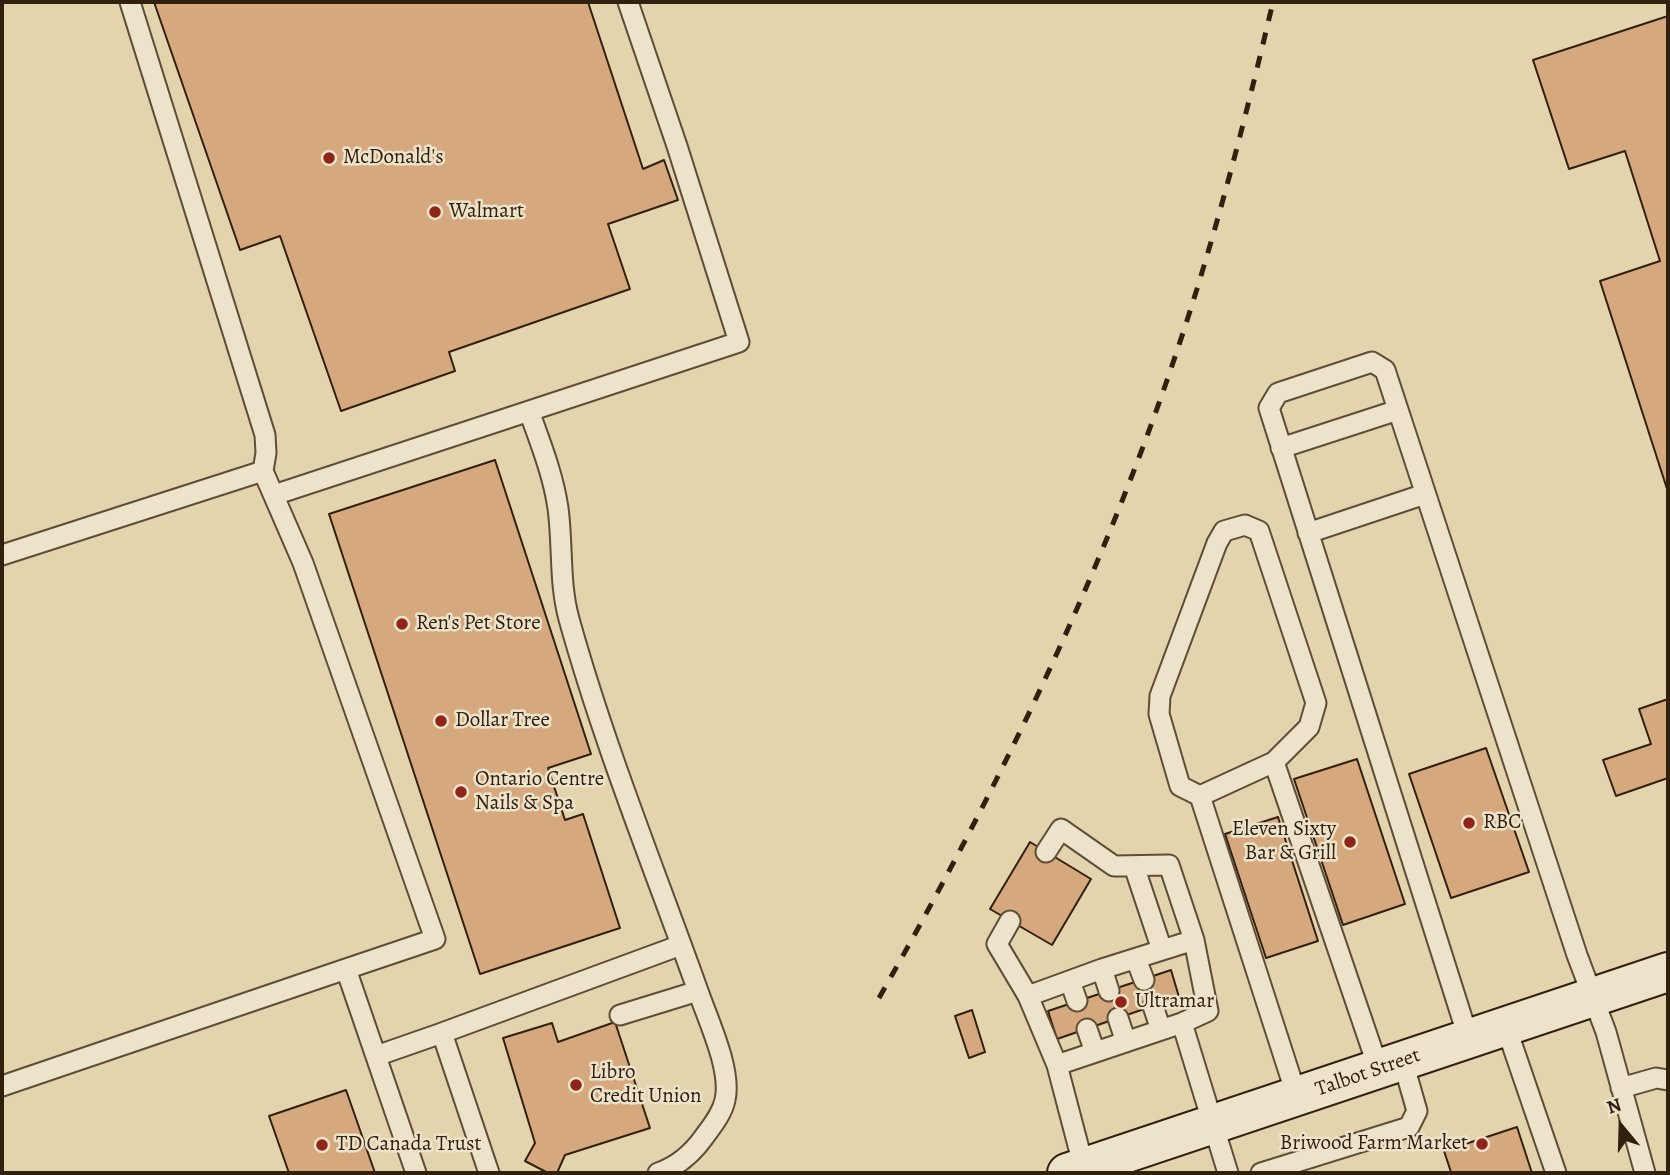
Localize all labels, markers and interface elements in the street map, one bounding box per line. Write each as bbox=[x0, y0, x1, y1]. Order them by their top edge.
place label: McDonald's bbox=[343, 145, 444, 171]
marker: McDonald's bbox=[321, 150, 337, 166]
place label: Walmart bbox=[449, 199, 524, 225]
marker: Walmart bbox=[427, 204, 443, 220]
place label: Ren's Pet Store bbox=[416, 611, 541, 637]
marker: Ren's Pet Store bbox=[394, 616, 410, 632]
place label: Dollar Tree bbox=[455, 708, 550, 734]
marker: Dollar Tree bbox=[433, 713, 449, 729]
place label: Ontario Centre Nails & Spa bbox=[475, 767, 604, 817]
marker: Ontario Centre Nails & Spa bbox=[453, 784, 469, 800]
place label: RBC bbox=[1483, 810, 1522, 836]
marker: RBC bbox=[1461, 815, 1477, 831]
place label: Eleven Sixty Bar & Grill bbox=[1232, 817, 1336, 867]
marker: Eleven Sixty Bar & Grill bbox=[1342, 834, 1358, 850]
place label: Ultramar bbox=[1135, 989, 1214, 1015]
marker: Ultramar bbox=[1113, 994, 1129, 1010]
street label: Talbot Street bbox=[1312, 1043, 1424, 1103]
place label: Libro Credit Union bbox=[590, 1060, 702, 1110]
marker: Libro Credit Union bbox=[568, 1077, 584, 1093]
north arrow bbox=[1586, 1091, 1656, 1161]
text: N bbox=[1603, 1092, 1625, 1121]
place label: Briwood Farm Market bbox=[1280, 1131, 1468, 1157]
place label: TD Canada Trust bbox=[336, 1132, 481, 1158]
marker: Briwood Farm Market bbox=[1474, 1136, 1490, 1152]
marker: TD Canada Trust bbox=[314, 1137, 330, 1153]

